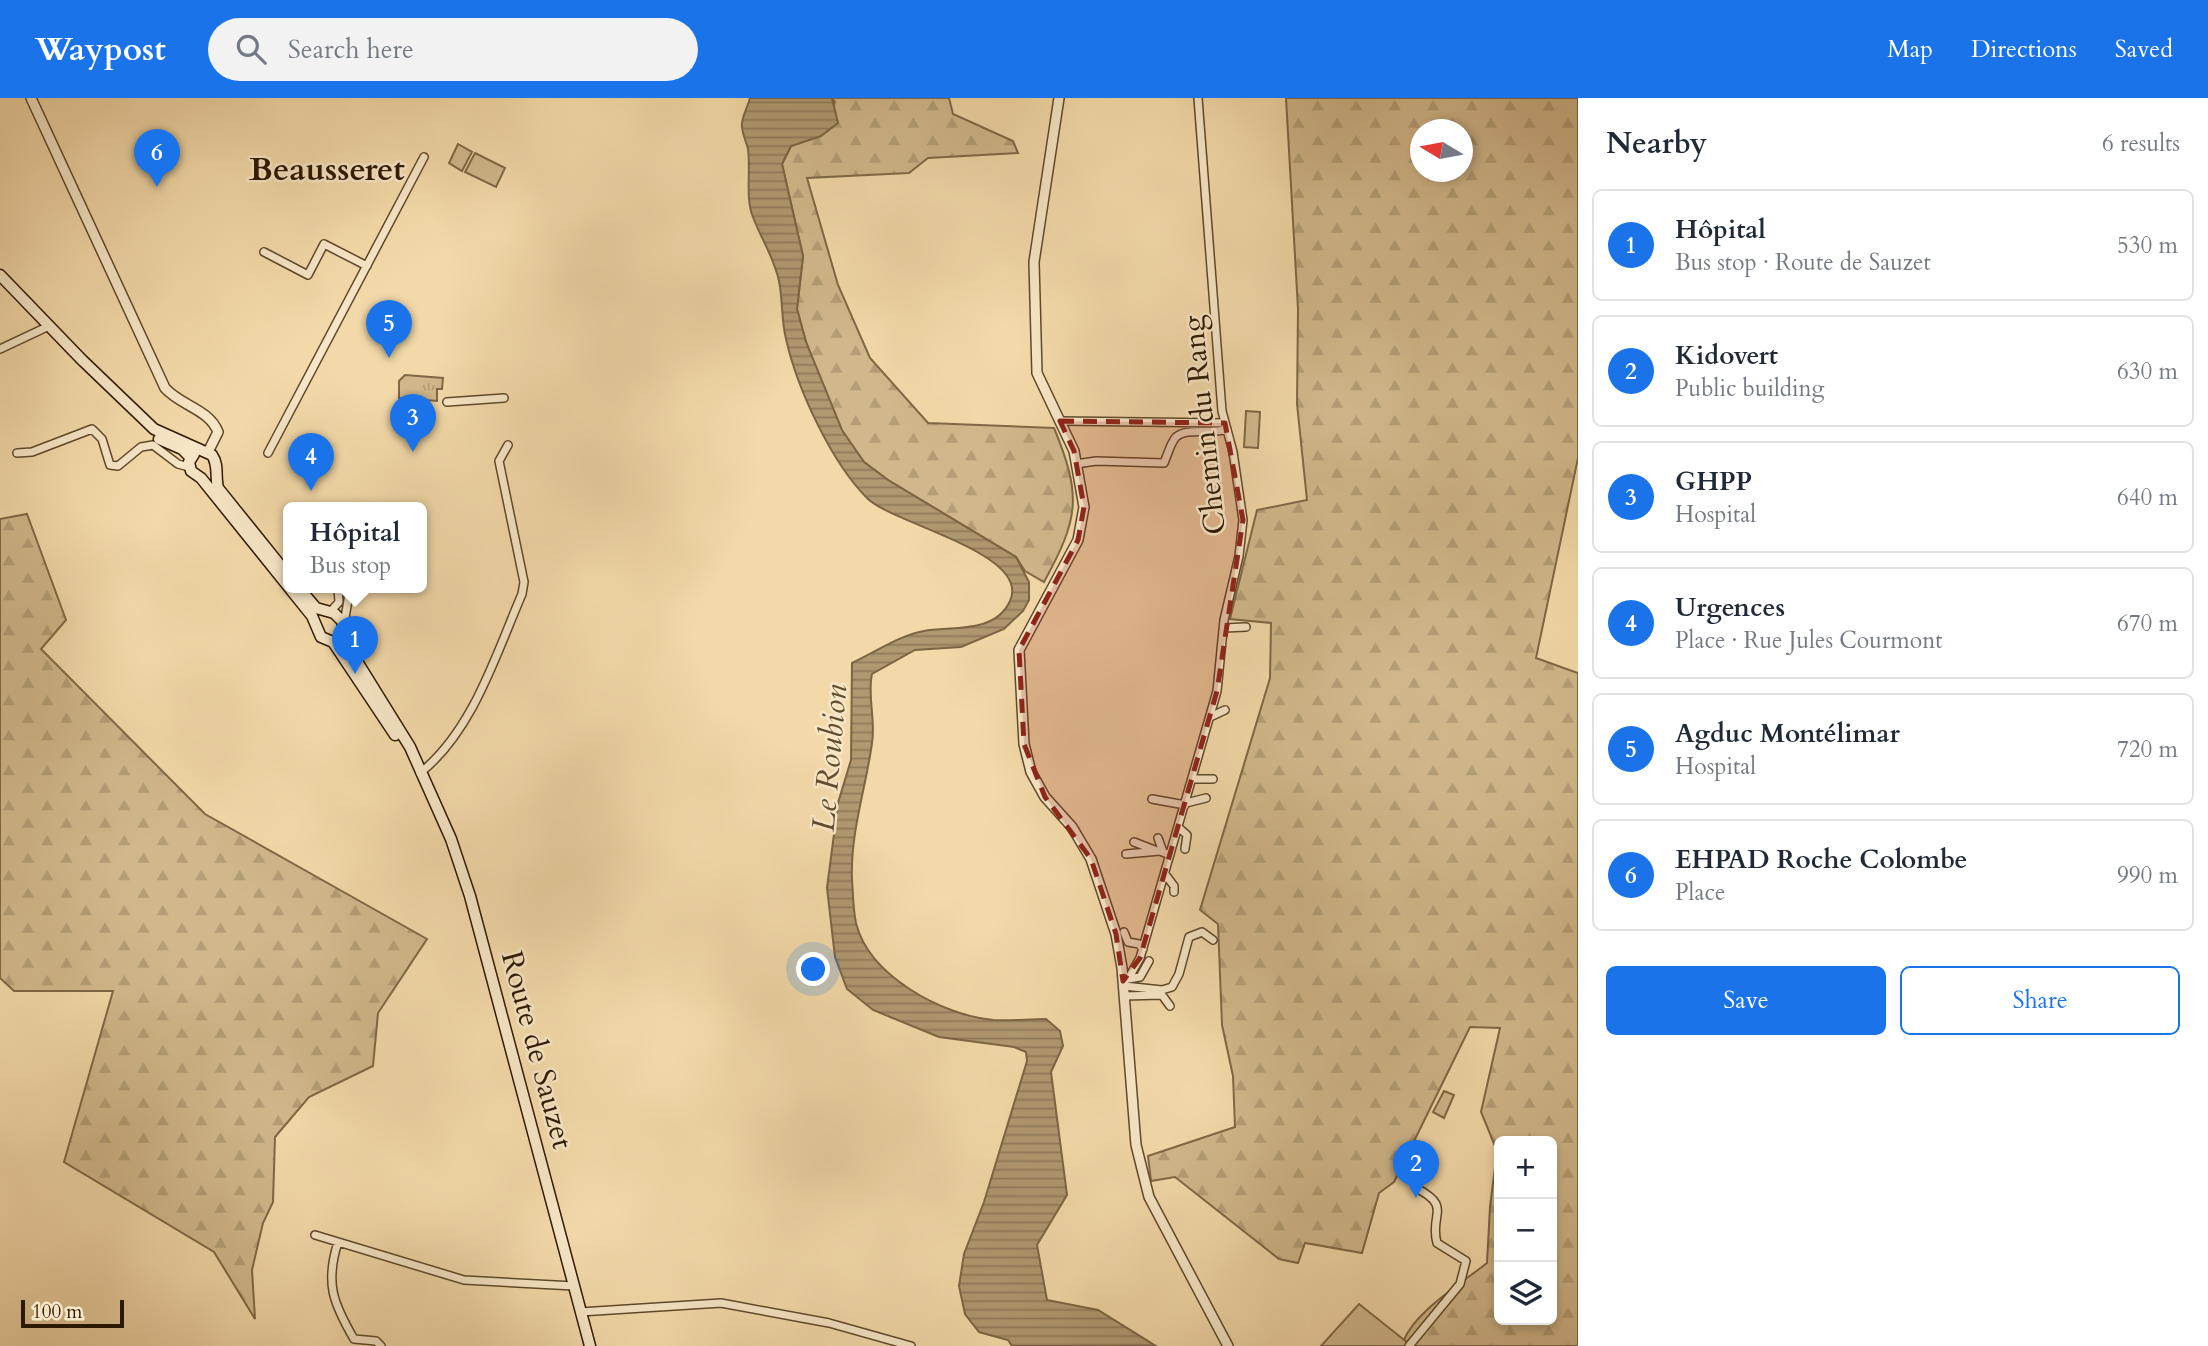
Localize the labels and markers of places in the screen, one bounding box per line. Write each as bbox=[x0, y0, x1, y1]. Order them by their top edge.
pin: 6 bbox=[134, 129, 180, 187]
pin: 5 bbox=[366, 300, 412, 358]
pin: 3 bbox=[390, 394, 436, 452]
pin: 4 bbox=[288, 433, 334, 491]
pin: 1 bbox=[332, 616, 378, 674]
pin: 2 bbox=[1393, 1140, 1439, 1198]

